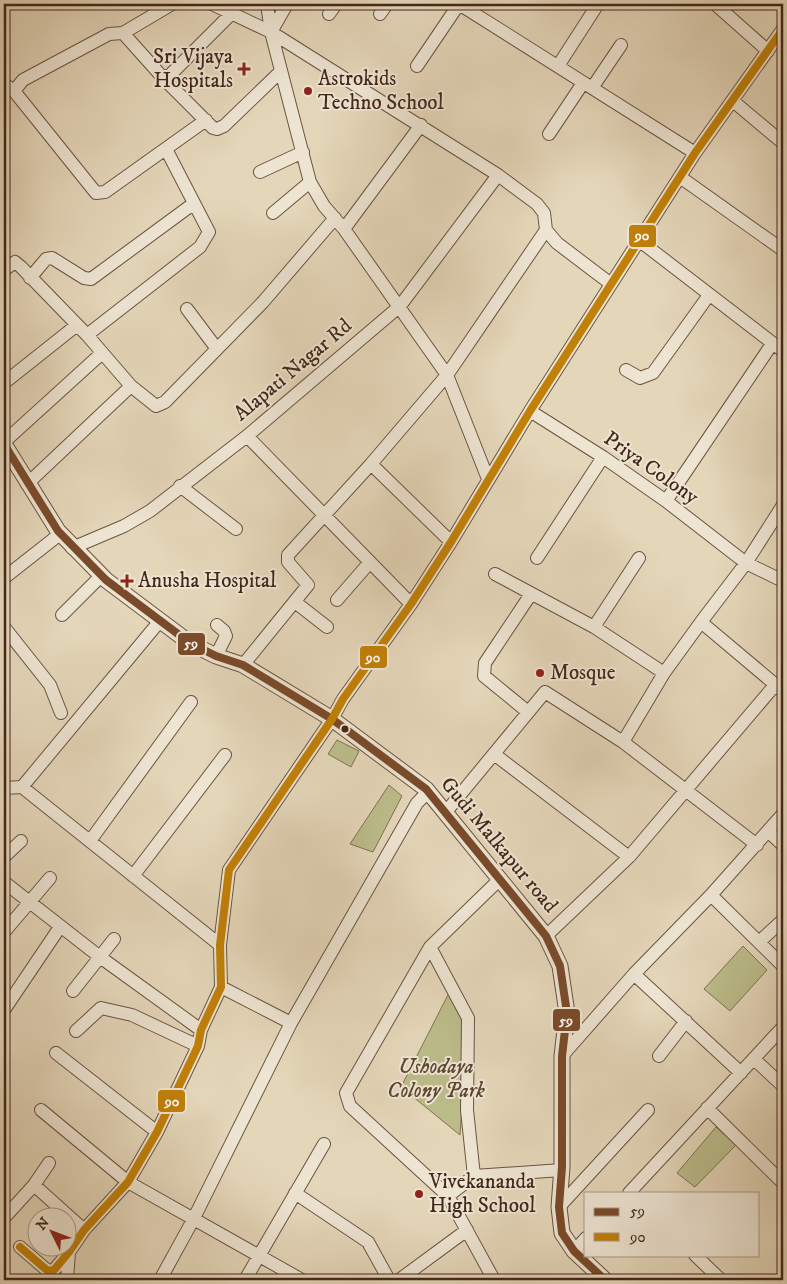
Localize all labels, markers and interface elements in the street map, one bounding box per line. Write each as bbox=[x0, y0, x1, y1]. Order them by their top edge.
place label: Sri Vijaya Hospitals bbox=[153, 44, 233, 94]
marker: Sri Vijaya Hospitals bbox=[237, 62, 251, 76]
place label: Astrokids Techno School bbox=[318, 66, 444, 116]
marker: Astrokids Techno School bbox=[302, 85, 314, 97]
line badge: 90 bbox=[628, 224, 657, 248]
text: 90 bbox=[634, 227, 650, 245]
street label: Alapati Nagar Rd bbox=[229, 313, 358, 427]
street label: Priya Colony bbox=[598, 426, 704, 511]
place label: Anusha Hospital bbox=[138, 568, 277, 594]
marker: Anusha Hospital bbox=[120, 574, 134, 588]
line badge: 59 bbox=[177, 632, 206, 656]
text: 59 bbox=[183, 635, 198, 653]
line badge: 90 bbox=[359, 645, 388, 669]
text: 90 bbox=[365, 649, 381, 667]
place label: Mosque bbox=[550, 660, 616, 686]
marker: Mosque bbox=[534, 667, 546, 679]
unlabelled marker bbox=[340, 724, 350, 734]
street label: Gudi Malkapur road bbox=[435, 772, 564, 919]
line badge: 59 bbox=[552, 1008, 581, 1032]
text: 59 bbox=[558, 1012, 573, 1030]
park label: Ushodaya Colony Park bbox=[387, 1054, 485, 1104]
line badge: 90 bbox=[157, 1089, 186, 1113]
text: 90 bbox=[164, 1093, 180, 1111]
place label: Vivekananda High School bbox=[428, 1169, 536, 1219]
marker: Vivekananda High School bbox=[413, 1188, 425, 1200]
legend bbox=[584, 1192, 760, 1256]
text: 59 bbox=[630, 1202, 645, 1221]
north arrow bbox=[28, 1206, 78, 1256]
text: N bbox=[33, 1213, 54, 1234]
text: 90 bbox=[629, 1228, 646, 1247]

